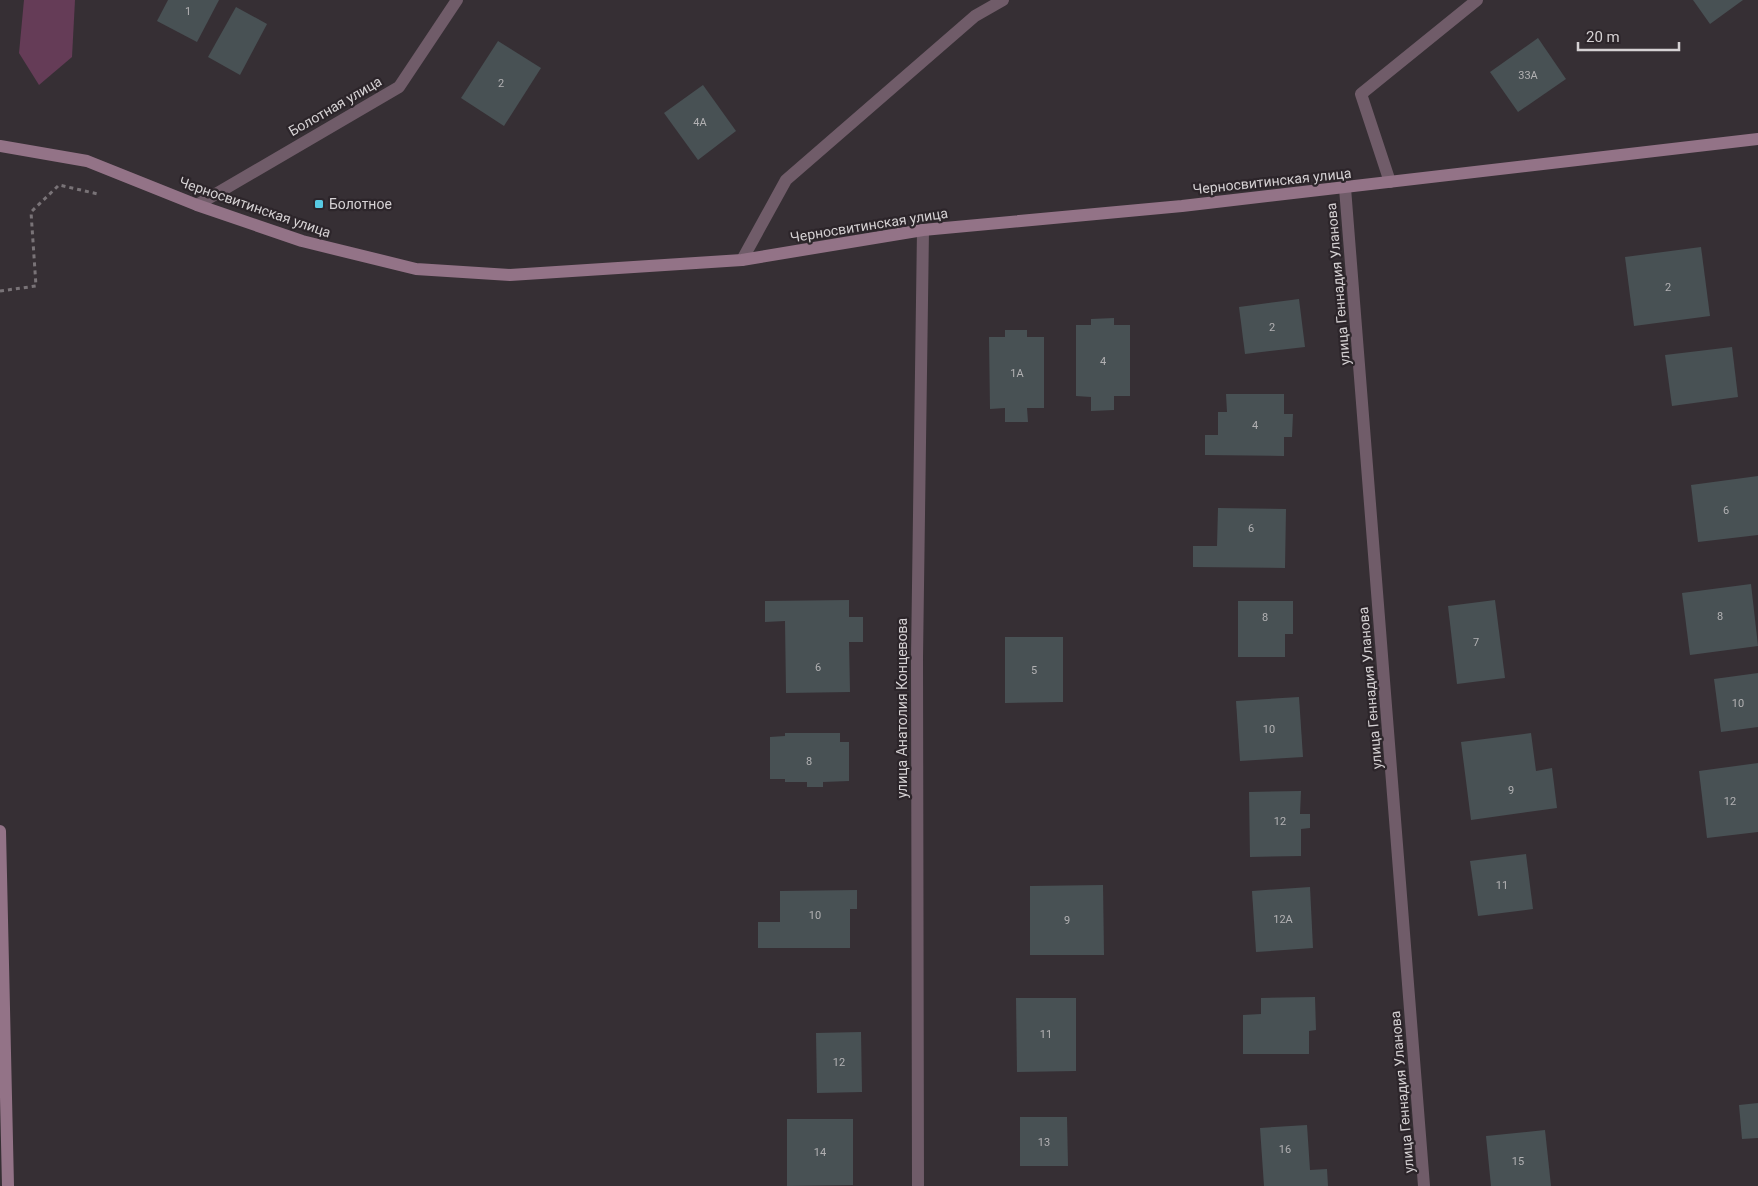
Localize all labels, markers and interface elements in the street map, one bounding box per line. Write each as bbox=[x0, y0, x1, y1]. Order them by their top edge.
house number: 1 bbox=[185, 5, 191, 18]
scale bar bbox=[1578, 20, 1679, 52]
text: 20 m bbox=[1586, 28, 1620, 46]
house number: 33А bbox=[1518, 69, 1539, 82]
street label: Болотная улица bbox=[286, 73, 384, 139]
house number: 2 bbox=[498, 77, 504, 90]
house number: 4А bbox=[693, 116, 708, 129]
street label: Черносвитинская улица bbox=[1192, 165, 1352, 197]
street label: Черносвитинская улица bbox=[177, 173, 333, 241]
place label: Болотное bbox=[329, 196, 392, 212]
marker: Болотное bbox=[313, 198, 325, 210]
street label: улица Геннадия Уланова bbox=[1323, 202, 1353, 366]
street label: Черносвитинская улица bbox=[789, 205, 949, 245]
house number: 2 bbox=[1665, 281, 1671, 294]
house number: 2 bbox=[1269, 321, 1275, 334]
house number: 4 bbox=[1100, 355, 1106, 368]
house number: 1А bbox=[1010, 367, 1025, 380]
house number: 4 bbox=[1252, 419, 1258, 432]
house number: 6 bbox=[1723, 504, 1729, 517]
house number: 6 bbox=[1248, 522, 1254, 535]
street label: улица Геннадия Уланова bbox=[1355, 606, 1385, 770]
house number: 8 bbox=[1717, 610, 1723, 623]
house number: 8 bbox=[1262, 611, 1268, 624]
street label: улица Анатолия Концевова bbox=[894, 618, 910, 798]
house number: 7 bbox=[1473, 636, 1479, 649]
house number: 6 bbox=[815, 661, 821, 674]
house number: 5 bbox=[1031, 664, 1037, 677]
house number: 10 bbox=[1732, 697, 1744, 710]
house number: 10 bbox=[1263, 723, 1275, 736]
house number: 8 bbox=[806, 755, 812, 768]
house number: 9 bbox=[1508, 784, 1514, 797]
house number: 12 bbox=[1724, 795, 1736, 808]
house number: 12 bbox=[1274, 815, 1286, 828]
house number: 11 bbox=[1496, 879, 1508, 892]
house number: 10 bbox=[809, 909, 821, 922]
house number: 12А bbox=[1273, 913, 1294, 926]
house number: 9 bbox=[1064, 914, 1070, 927]
street label: улица Геннадия Уланова bbox=[1387, 1010, 1417, 1174]
house number: 11 bbox=[1040, 1028, 1052, 1041]
house number: 12 bbox=[833, 1056, 845, 1069]
house number: 13 bbox=[1038, 1136, 1050, 1149]
house number: 16 bbox=[1279, 1143, 1291, 1156]
house number: 14 bbox=[814, 1146, 826, 1159]
house number: 15 bbox=[1512, 1155, 1524, 1168]

